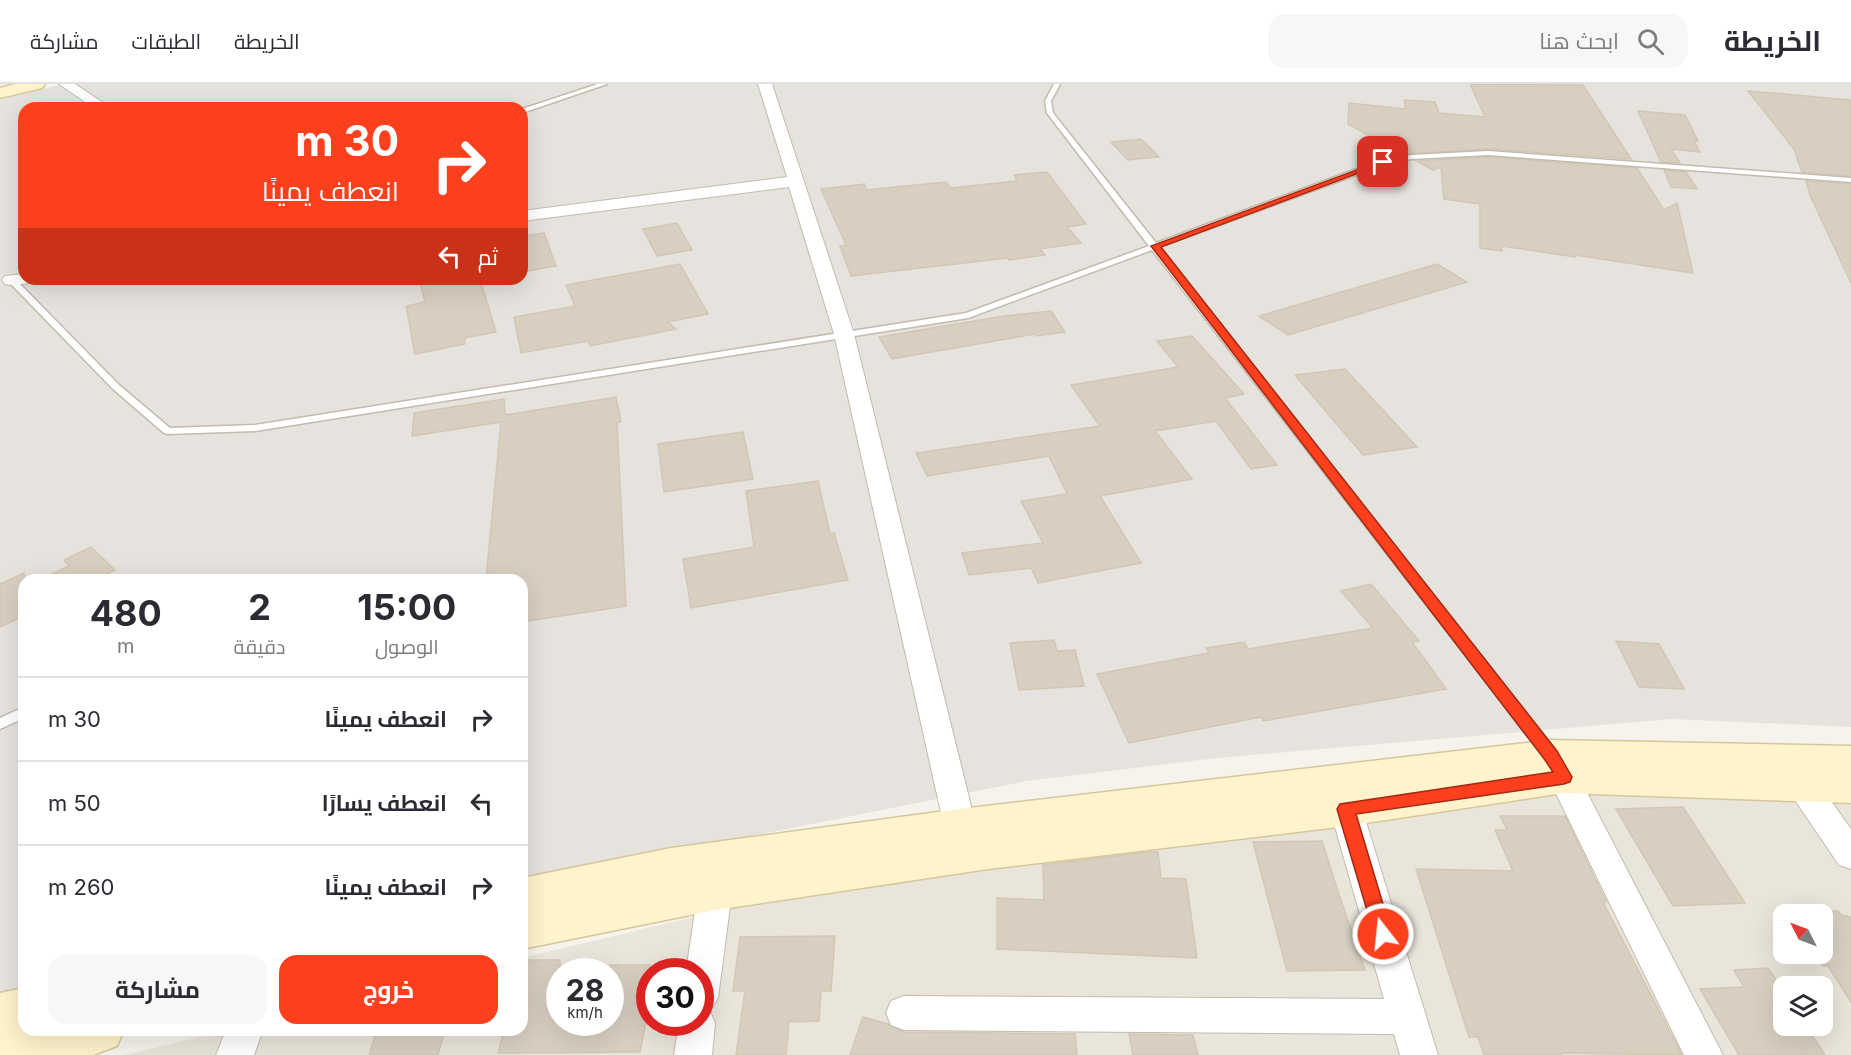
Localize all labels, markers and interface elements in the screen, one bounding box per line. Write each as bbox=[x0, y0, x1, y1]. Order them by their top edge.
search box bbox=[1268, 14, 1688, 68]
text: الخريطة bbox=[1724, 24, 1821, 58]
icon: search bbox=[1634, 25, 1667, 58]
text: ابحث هنا bbox=[1539, 28, 1619, 54]
text: مشاركة bbox=[30, 29, 99, 54]
text: الطبقات bbox=[132, 29, 201, 54]
text: الخريطة bbox=[234, 29, 300, 54]
text: 30 m bbox=[295, 115, 399, 166]
icon: right bbox=[420, 126, 498, 204]
pin bbox=[1357, 136, 1408, 187]
icon: arrive bbox=[1366, 145, 1399, 178]
text: انعطف يمينًا bbox=[262, 175, 399, 208]
icon: left bbox=[433, 240, 466, 273]
text: ثم bbox=[478, 244, 498, 270]
text: 2 bbox=[248, 585, 271, 629]
text: 15:00 bbox=[357, 585, 456, 629]
text: 480 bbox=[90, 591, 162, 635]
text: m bbox=[117, 634, 135, 658]
text: دقيقة bbox=[233, 635, 286, 659]
text: الوصول bbox=[375, 635, 439, 659]
icon: right bbox=[465, 703, 498, 736]
text: 30 m bbox=[48, 706, 101, 732]
text: انعطف يمينًا bbox=[325, 706, 447, 732]
icon: left bbox=[465, 787, 498, 820]
text: 50 m bbox=[48, 790, 101, 816]
text: انعطف يسارًا bbox=[322, 790, 447, 816]
icon: right bbox=[465, 871, 498, 904]
text: 260 m bbox=[48, 874, 114, 900]
text: انعطف يمينًا bbox=[325, 874, 447, 900]
position arrow bbox=[1351, 902, 1415, 966]
north arrow bbox=[1773, 904, 1833, 964]
map controls bbox=[1773, 904, 1833, 1036]
button: مشاركة bbox=[48, 955, 267, 1024]
button: خروج bbox=[279, 955, 498, 1024]
speed limit sign: 30 bbox=[636, 958, 714, 1036]
text: 28 bbox=[566, 972, 604, 1008]
button: layers bbox=[1773, 976, 1833, 1036]
text: km/h bbox=[567, 1003, 603, 1022]

